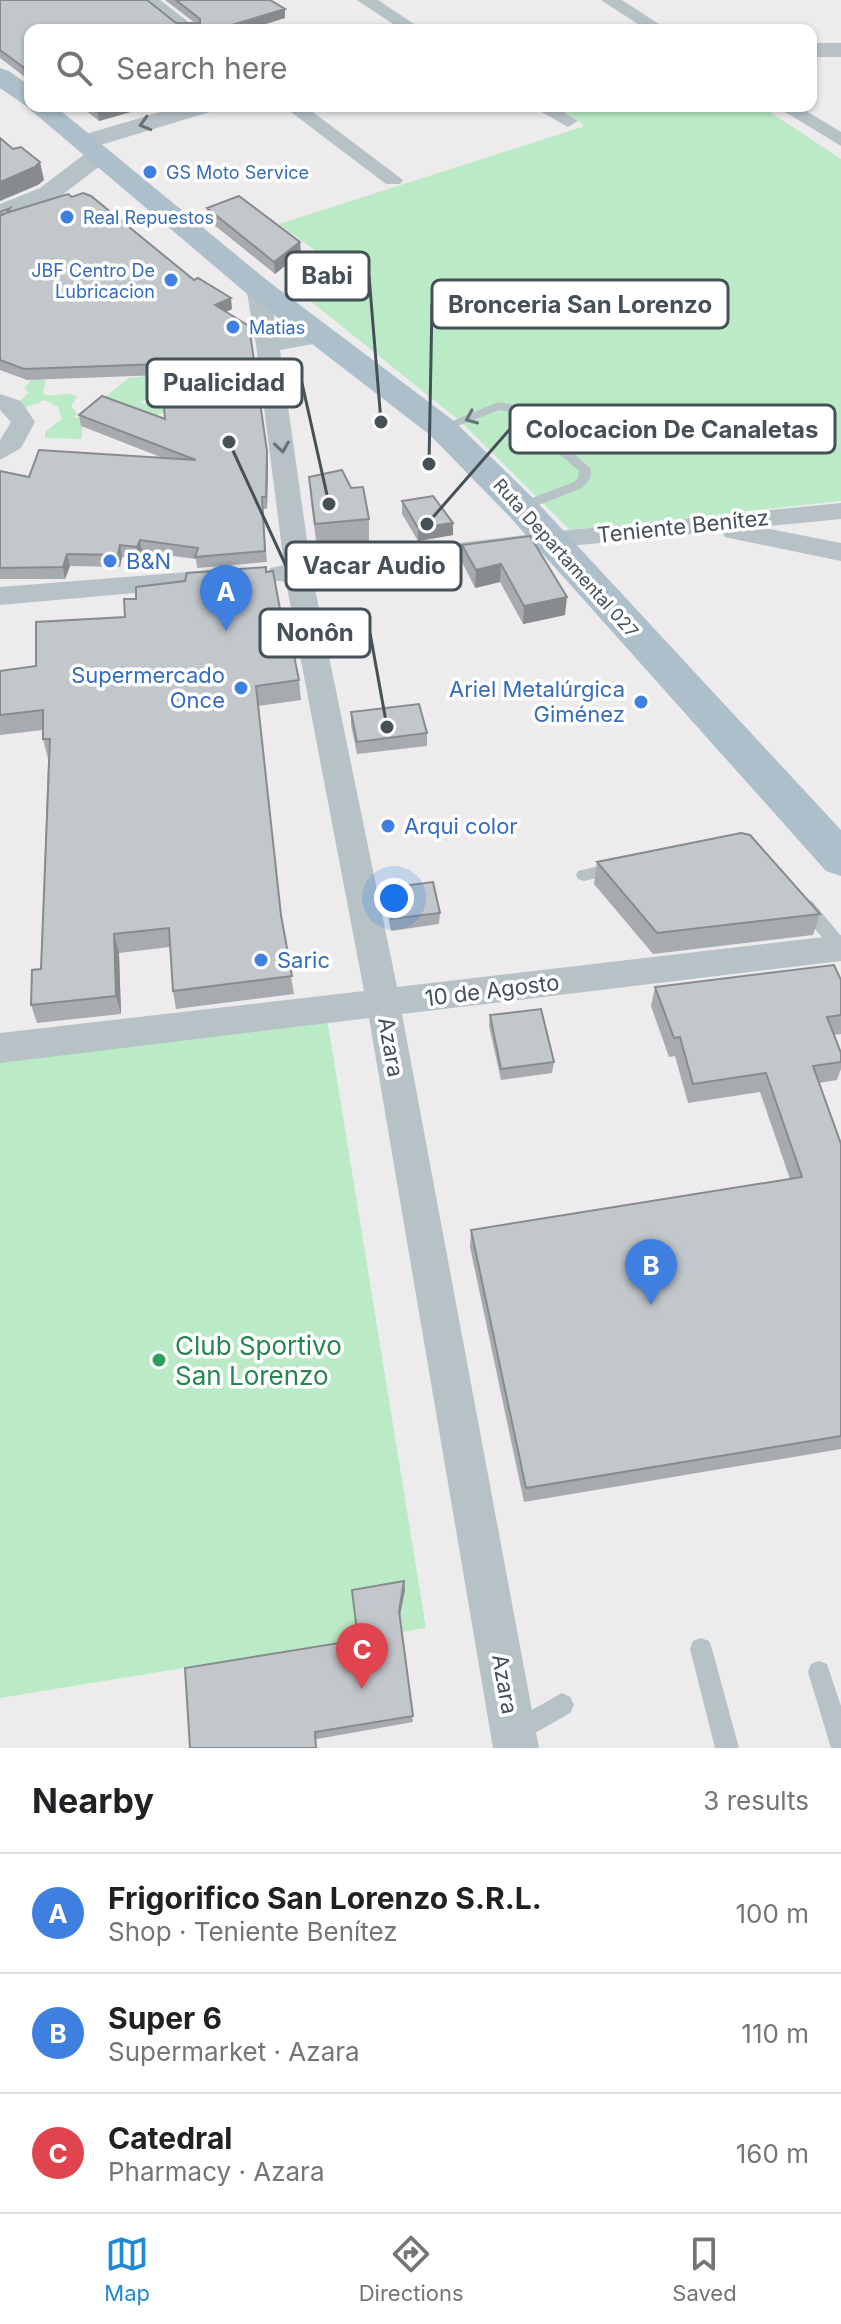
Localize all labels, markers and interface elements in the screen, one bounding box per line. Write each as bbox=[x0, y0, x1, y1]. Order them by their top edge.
search box bbox=[24, 24, 817, 112]
icon: search bbox=[52, 46, 96, 90]
text: Search here bbox=[116, 50, 288, 86]
one-way arrow bbox=[138, 115, 152, 131]
place label: GS Moto Service bbox=[166, 162, 309, 183]
marker: GS Moto Service bbox=[141, 163, 159, 181]
place label: Real Repuestos bbox=[83, 207, 214, 228]
marker: Real Repuestos bbox=[58, 208, 76, 226]
callout: Babi bbox=[286, 252, 369, 300]
place label: JBF Centro De Lubricacion bbox=[31, 260, 155, 302]
text: Babi bbox=[301, 261, 353, 290]
marker: JBF Centro De Lubricacion bbox=[162, 271, 180, 289]
callout: Bronceria San Lorenzo bbox=[432, 280, 728, 328]
text: Bronceria San Lorenzo bbox=[448, 290, 712, 319]
place label: Matias bbox=[249, 317, 305, 338]
marker: Matias bbox=[224, 318, 242, 336]
callout: Pualicidad bbox=[147, 359, 302, 407]
text: Pualicidad bbox=[163, 368, 285, 397]
callout: Colocacion De Canaletas bbox=[510, 405, 835, 453]
one-way arrow bbox=[465, 408, 479, 424]
text: Colocacion De Canaletas bbox=[526, 415, 818, 444]
one-way arrow bbox=[273, 440, 290, 454]
street label: Ruta Departamental 027 bbox=[489, 474, 643, 642]
street label: Teniente Benítez bbox=[596, 504, 770, 548]
callout: Vacar Audio bbox=[286, 542, 461, 590]
place label: B&N bbox=[126, 548, 171, 574]
text: Vacar Audio bbox=[302, 551, 446, 580]
marker: B&N bbox=[101, 552, 119, 570]
pin: A bbox=[200, 565, 252, 631]
callout: Nonôn bbox=[260, 609, 370, 657]
text: Nonôn bbox=[276, 618, 354, 647]
place label: Supermercado Once bbox=[71, 662, 225, 713]
place label: Ariel Metalúrgica Giménez bbox=[449, 676, 625, 727]
marker: Supermercado Once bbox=[232, 679, 250, 697]
marker: Ariel Metalúrgica Giménez bbox=[632, 693, 650, 711]
place label: Arqui color bbox=[404, 813, 518, 839]
marker: Arqui color bbox=[379, 817, 397, 835]
your location bbox=[374, 878, 414, 918]
place label: Saric bbox=[277, 947, 330, 973]
marker: Saric bbox=[252, 951, 270, 969]
street label: 10 de Agosto bbox=[423, 969, 561, 1011]
street label: Azara bbox=[373, 1015, 409, 1079]
pin: B bbox=[625, 1239, 677, 1305]
place label: Club Sportivo San Lorenzo bbox=[175, 1330, 342, 1391]
marker: Club Sportivo San Lorenzo bbox=[150, 1351, 168, 1369]
pin: C bbox=[336, 1623, 388, 1689]
street label: Azara bbox=[487, 1652, 523, 1716]
text: Nearby bbox=[32, 1780, 154, 1821]
text: 3 results bbox=[703, 1785, 809, 1816]
text: Frigorifico San Lorenzo S.R.L. bbox=[108, 1880, 542, 1916]
text: A bbox=[48, 1898, 68, 1929]
text: 100 m bbox=[736, 1898, 809, 1929]
text: Shop · Teniente Benítez bbox=[108, 1916, 398, 1947]
text: Super 6 bbox=[108, 2000, 222, 2036]
text: B bbox=[49, 2018, 67, 2049]
text: 110 m bbox=[741, 2018, 809, 2049]
text: Supermarket · Azara bbox=[108, 2036, 360, 2067]
text: Catedral bbox=[108, 2120, 232, 2156]
text: C bbox=[48, 2138, 68, 2169]
text: 160 m bbox=[736, 2138, 809, 2169]
text: Pharmacy · Azara bbox=[108, 2156, 325, 2187]
tab: Map bbox=[104, 2232, 150, 2306]
tab: Directions bbox=[359, 2232, 464, 2306]
tab: Saved bbox=[672, 2232, 737, 2306]

